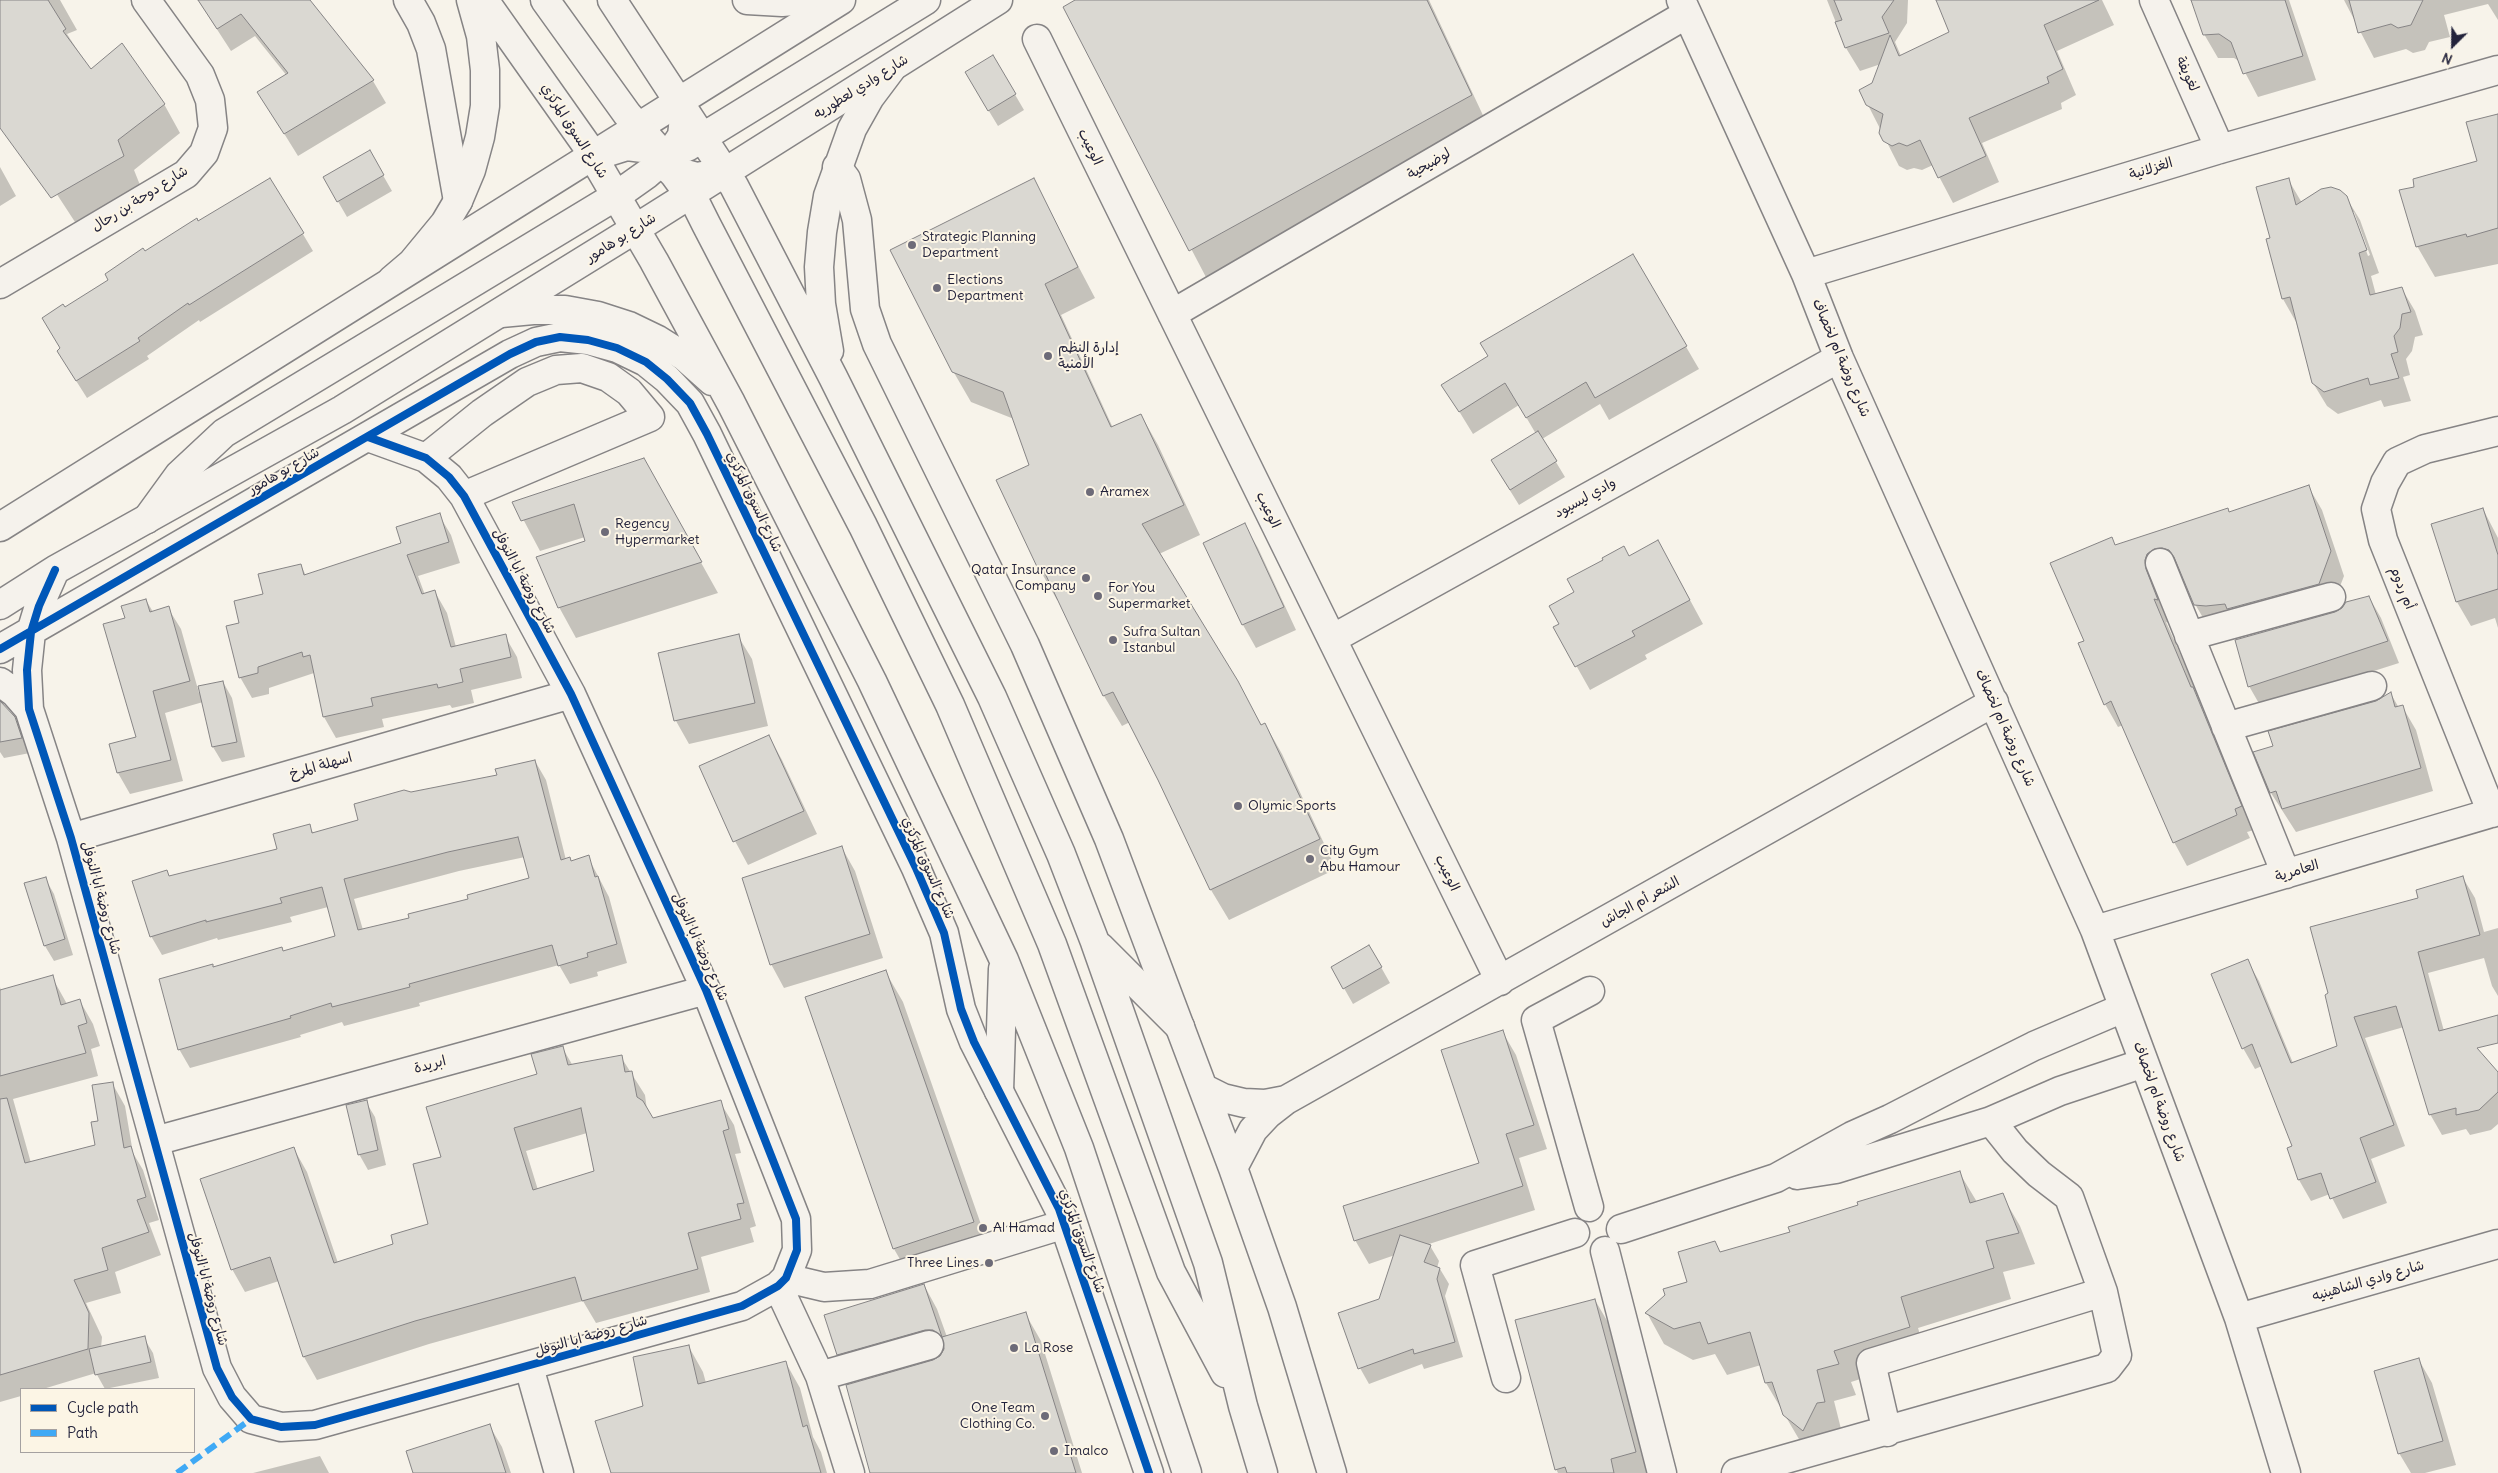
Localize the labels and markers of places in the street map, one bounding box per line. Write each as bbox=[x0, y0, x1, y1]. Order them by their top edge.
place label: Strategic Planning Department bbox=[922, 229, 1036, 262]
marker: Strategic Planning Department bbox=[906, 239, 918, 251]
place label: Elections Department bbox=[947, 272, 1023, 304]
marker: Elections Department bbox=[931, 282, 943, 294]
place label: إدارة النظم الأمنية bbox=[1058, 340, 1119, 372]
marker: إدارة النظم الأمنية bbox=[1042, 350, 1054, 362]
place label: Aramex bbox=[1100, 484, 1149, 500]
marker: Aramex bbox=[1084, 486, 1096, 498]
place label: Regency Hypermarket bbox=[615, 516, 700, 548]
marker: Regency Hypermarket bbox=[599, 526, 611, 538]
place label: Qatar Insurance Company bbox=[971, 562, 1076, 594]
marker: Qatar Insurance Company bbox=[1080, 572, 1092, 584]
place label: For You Supermarket bbox=[1108, 580, 1190, 612]
marker: For You Supermarket bbox=[1092, 590, 1104, 602]
place label: Sufra Sultan Istanbul bbox=[1123, 624, 1200, 656]
marker: Sufra Sultan Istanbul bbox=[1107, 634, 1119, 646]
place label: Olymic Sports bbox=[1248, 798, 1336, 814]
marker: Olymic Sports bbox=[1232, 800, 1244, 812]
place label: City Gym Abu Hamour bbox=[1320, 843, 1400, 876]
marker: City Gym Abu Hamour bbox=[1304, 853, 1316, 865]
place label: Al Hamad bbox=[993, 1220, 1055, 1236]
marker: Al Hamad bbox=[977, 1222, 989, 1234]
place label: Three Lines bbox=[907, 1255, 979, 1271]
marker: Three Lines bbox=[983, 1257, 995, 1269]
place label: La Rose bbox=[1024, 1340, 1073, 1356]
marker: La Rose bbox=[1008, 1342, 1020, 1354]
place label: One Team Clothing Co. bbox=[960, 1400, 1035, 1432]
marker: One Team Clothing Co. bbox=[1039, 1410, 1051, 1422]
place label: Imalco bbox=[1064, 1443, 1108, 1459]
marker: Imalco bbox=[1048, 1445, 1060, 1457]

